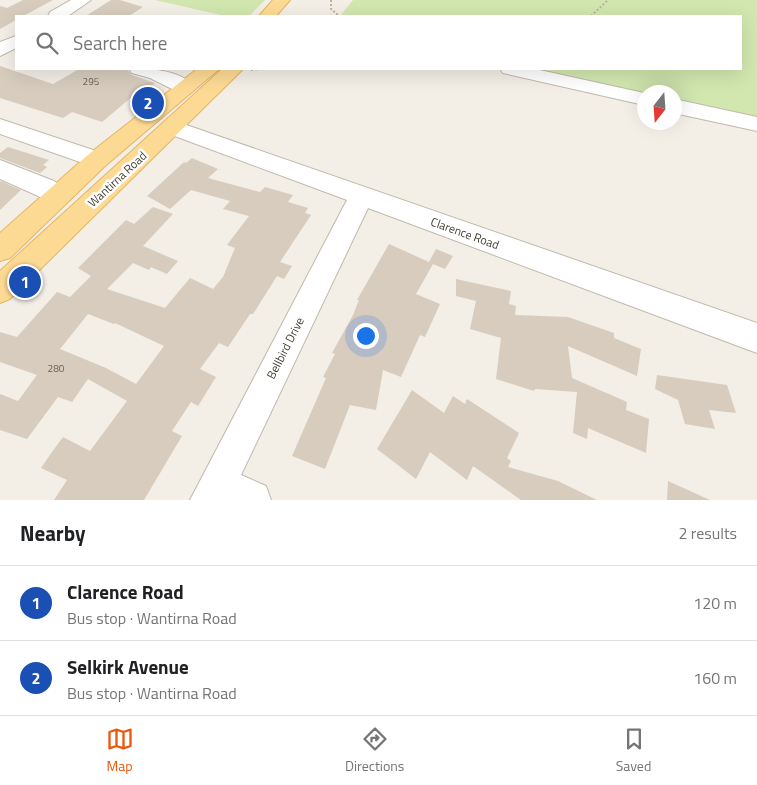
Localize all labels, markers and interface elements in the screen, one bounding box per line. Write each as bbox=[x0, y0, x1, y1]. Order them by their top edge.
search box bbox=[15, 15, 742, 70]
text: Search here bbox=[73, 28, 167, 57]
icon: search bbox=[33, 29, 61, 57]
house number: 295 bbox=[83, 74, 100, 89]
pin: 2 bbox=[132, 84, 164, 122]
north arrow bbox=[637, 85, 682, 130]
street label: Wantirna Road bbox=[83, 146, 151, 212]
street label: Clarence Road bbox=[428, 212, 502, 254]
pin: 1 bbox=[9, 263, 41, 301]
street label: Bellbird Drive bbox=[261, 314, 309, 382]
your location bbox=[353, 323, 379, 349]
house number: 280 bbox=[48, 361, 65, 376]
text: Nearby bbox=[20, 517, 85, 549]
text: 2 results bbox=[678, 521, 737, 545]
text: Clarence Road bbox=[67, 577, 184, 606]
text: 1 bbox=[32, 591, 40, 615]
text: 120 m bbox=[693, 591, 737, 615]
text: Bus stop · Wantirna Road bbox=[67, 606, 237, 630]
text: Selkirk Avenue bbox=[67, 652, 189, 681]
text: 2 bbox=[32, 666, 40, 690]
text: 160 m bbox=[693, 666, 737, 690]
text: Bus stop · Wantirna Road bbox=[67, 681, 237, 705]
tab: Map bbox=[106, 725, 134, 776]
tab: Directions bbox=[345, 725, 404, 776]
tab: Saved bbox=[616, 725, 651, 776]

